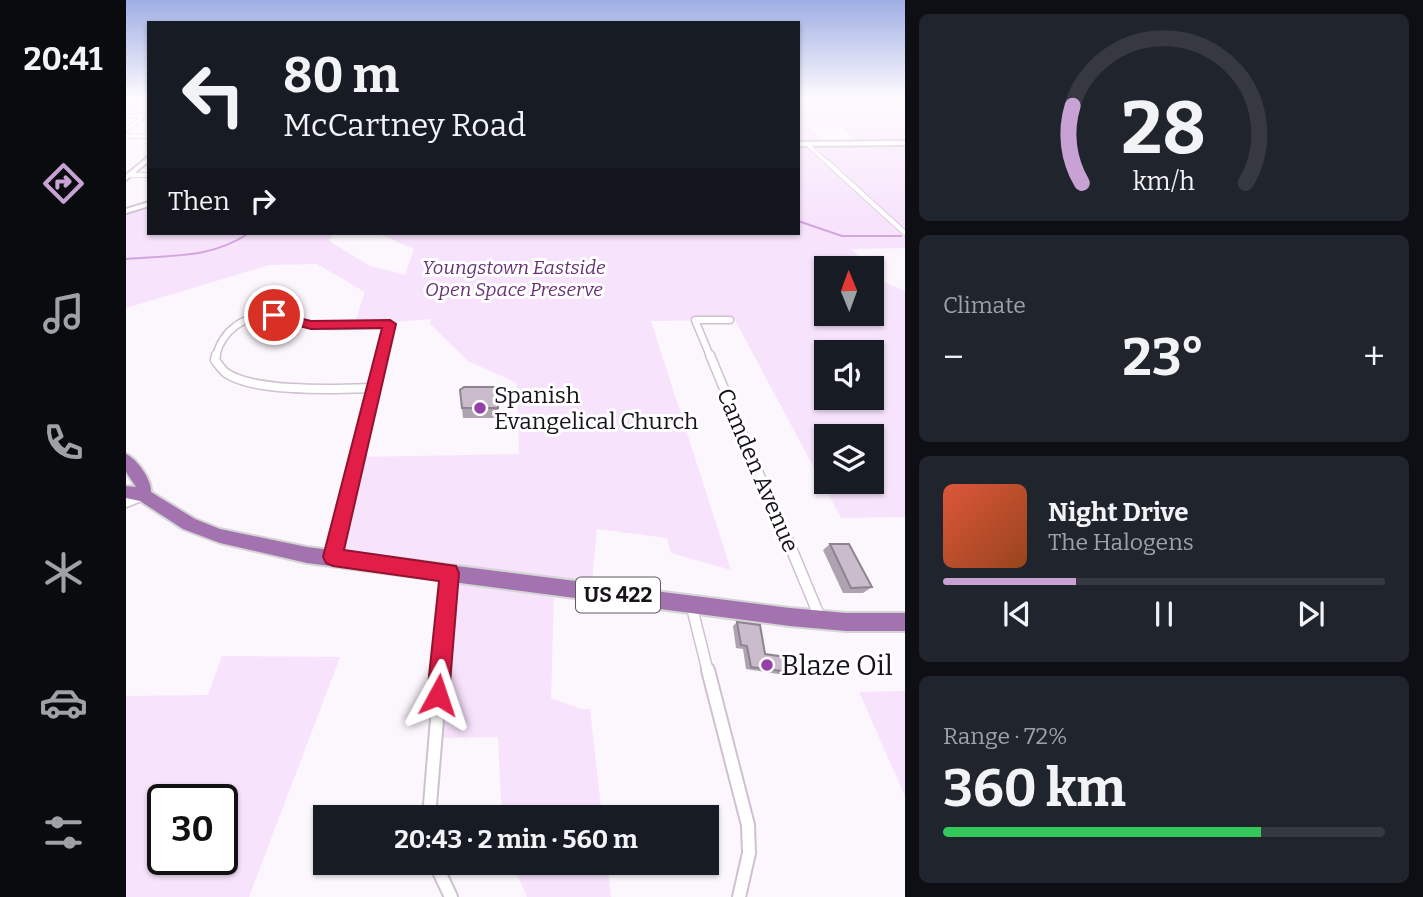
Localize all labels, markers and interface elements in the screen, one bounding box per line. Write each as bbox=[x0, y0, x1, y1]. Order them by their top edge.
text: 20:41 bbox=[23, 40, 103, 78]
text: 80 m bbox=[283, 46, 399, 105]
icon: left bbox=[168, 49, 259, 140]
text: 28 bbox=[1122, 86, 1206, 173]
text: McCartney Road bbox=[283, 106, 526, 144]
icon: directions bbox=[39, 159, 88, 208]
text: km/h bbox=[1133, 167, 1195, 197]
icon: right bbox=[244, 182, 282, 220]
text: Then bbox=[168, 186, 230, 217]
park label: Youngstown Eastside Open Space Preserve bbox=[422, 256, 606, 301]
north arrow bbox=[814, 256, 884, 326]
map controls bbox=[814, 256, 884, 494]
pin bbox=[244, 285, 304, 345]
icon: music bbox=[39, 289, 88, 338]
text: Climate bbox=[943, 291, 1026, 319]
icon: arrive bbox=[255, 296, 293, 334]
text: 23° bbox=[1123, 326, 1205, 389]
text: − bbox=[943, 334, 964, 380]
text: + bbox=[1363, 334, 1385, 380]
button: sound bbox=[814, 340, 884, 410]
place label: Spanish Evangelical Church bbox=[494, 381, 698, 435]
street label: Camden Avenue bbox=[711, 384, 805, 556]
marker: Spanish Evangelical Church bbox=[472, 400, 488, 416]
icon: phone bbox=[39, 418, 88, 467]
button: layers bbox=[814, 424, 884, 494]
text: Night Drive bbox=[1048, 497, 1189, 528]
text: The Halogens bbox=[1048, 528, 1194, 556]
icon: climate bbox=[39, 548, 88, 597]
road number: US 422 bbox=[576, 578, 660, 612]
icon: previous bbox=[998, 595, 1036, 633]
icon: pause bbox=[1145, 595, 1183, 633]
icon: next bbox=[1292, 595, 1330, 633]
place label: Blaze Oil bbox=[781, 649, 893, 682]
marker: Blaze Oil bbox=[759, 657, 775, 673]
position arrow bbox=[401, 658, 475, 732]
icon: car bbox=[39, 678, 88, 727]
text: Range · 72% bbox=[943, 722, 1067, 750]
text: 360 km bbox=[943, 757, 1126, 820]
speed limit sign: 30 bbox=[147, 784, 238, 875]
icon: filters bbox=[39, 808, 88, 857]
text: 20:43 · 2 min · 560 m bbox=[394, 824, 638, 855]

